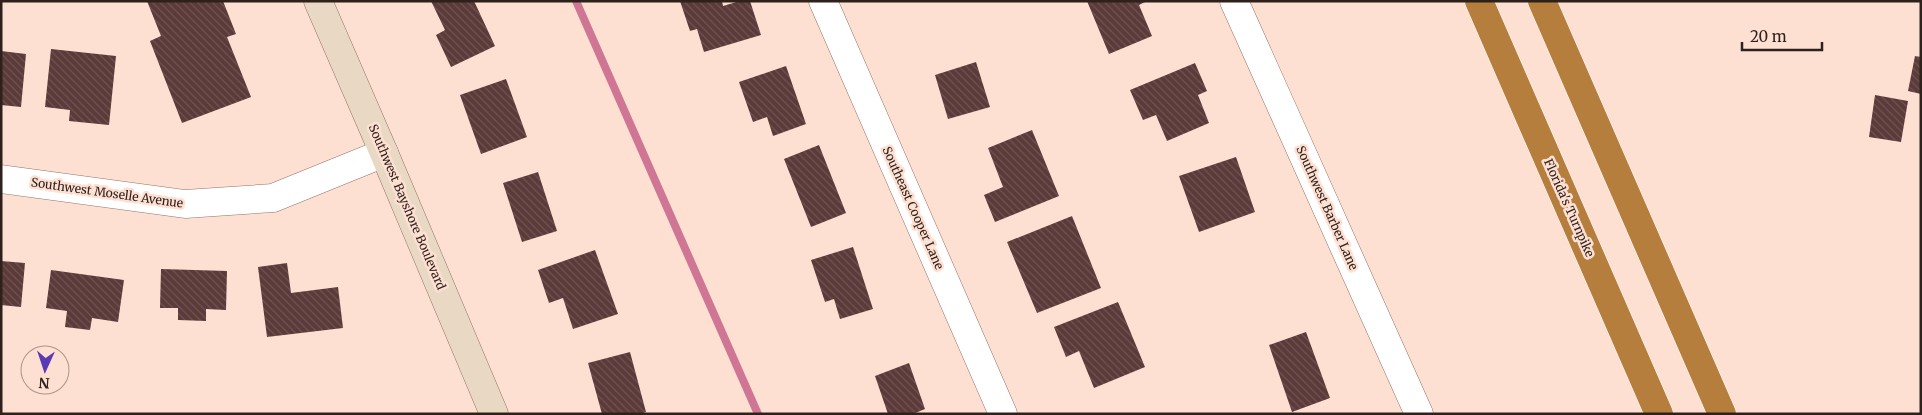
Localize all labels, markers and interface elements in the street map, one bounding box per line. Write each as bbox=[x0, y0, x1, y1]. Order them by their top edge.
scale bar bbox=[1742, 20, 1822, 52]
text: 20 m bbox=[1750, 27, 1787, 46]
street label: Southwest Bayshore Boulevard bbox=[366, 122, 449, 292]
street label: Southwest Barber Lane bbox=[1293, 143, 1362, 272]
street label: Southeast Cooper Lane bbox=[880, 144, 947, 272]
street label: Florida's Turnpike bbox=[1541, 156, 1598, 259]
street label: Southwest Moselle Avenue bbox=[30, 174, 184, 211]
north arrow bbox=[20, 345, 70, 395]
text: N bbox=[38, 374, 50, 392]

